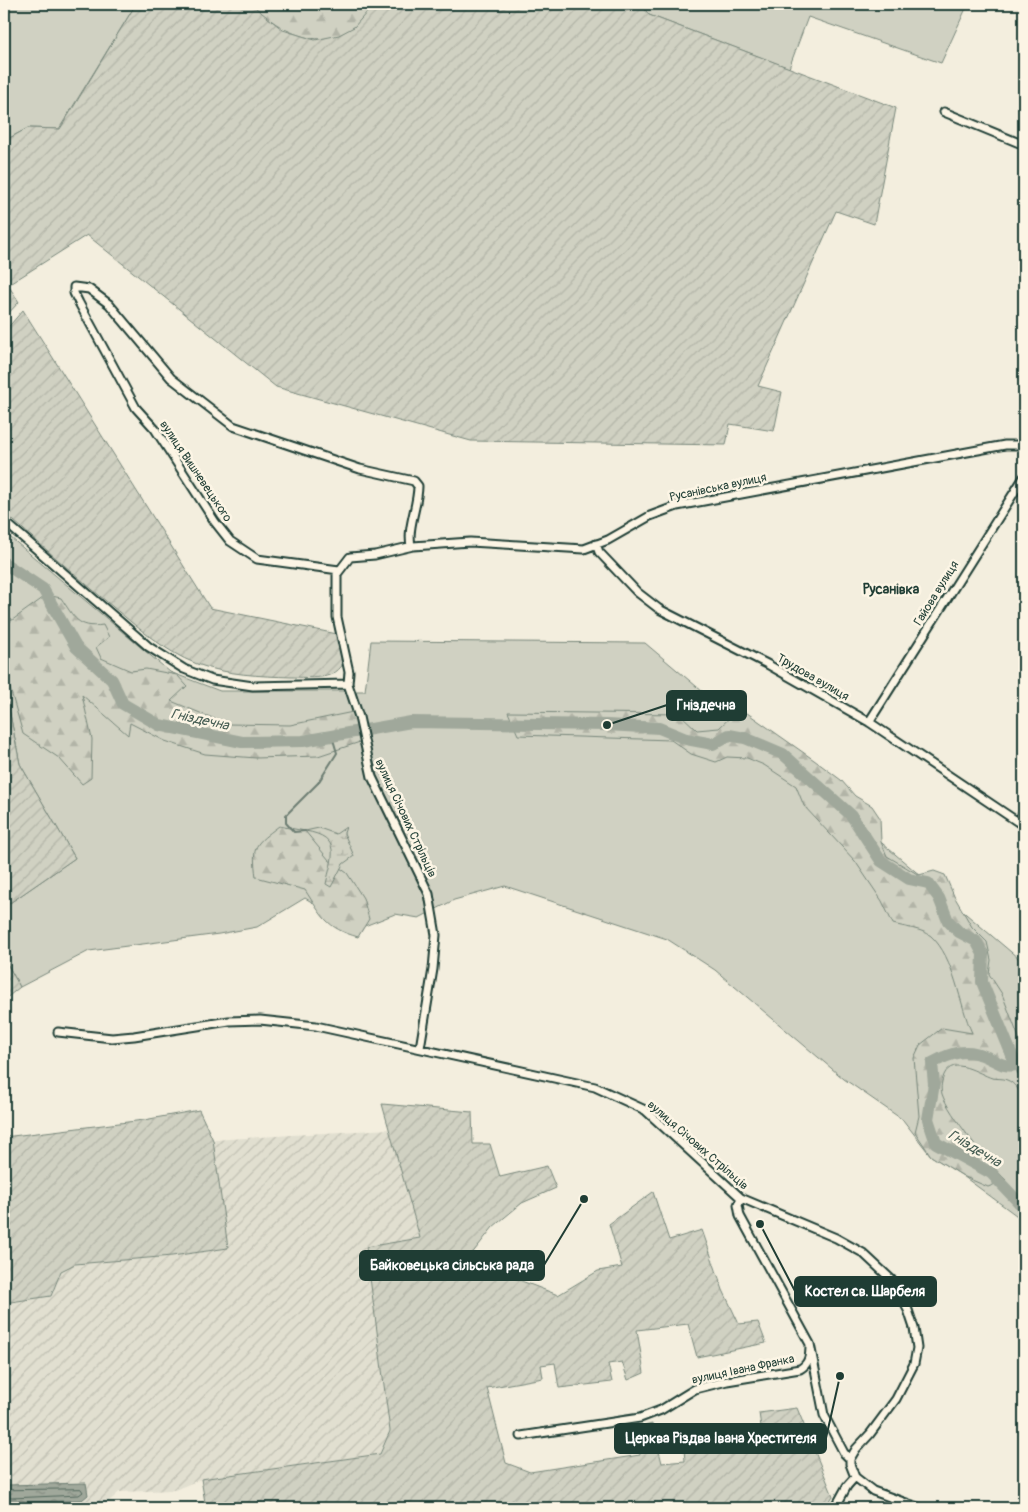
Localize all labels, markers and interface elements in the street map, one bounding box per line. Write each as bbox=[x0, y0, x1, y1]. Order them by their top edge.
street label: вулиця Вишневецького bbox=[156, 418, 235, 525]
street label: Русанівська вулиця bbox=[668, 470, 768, 505]
street label: Гайова вулиця bbox=[911, 558, 962, 628]
district label: Русанівка bbox=[863, 581, 920, 598]
street label: Трудова вулиця bbox=[774, 651, 852, 704]
callout: Гніздечна bbox=[667, 691, 746, 720]
text: Гніздечна bbox=[677, 697, 736, 714]
water label: Гніздечна bbox=[169, 705, 232, 734]
street label: вулиця Січових Стрільців bbox=[372, 757, 440, 880]
street label: вулиця Січових Стрільців bbox=[644, 1097, 751, 1193]
water label: Гніздечна bbox=[945, 1126, 1006, 1172]
callout: Байковецька сільська рада bbox=[360, 1251, 544, 1280]
text: Байковецька сільська рада bbox=[370, 1257, 534, 1274]
callout: Костел св. Шарбеля bbox=[795, 1277, 936, 1306]
text: Костел св. Шарбеля bbox=[805, 1283, 926, 1300]
street label: вулиця Івана Франка bbox=[690, 1351, 796, 1388]
callout: Церква Різдва Івана Хрестителя bbox=[615, 1424, 826, 1453]
text: Церква Різдва Івана Хрестителя bbox=[626, 1430, 817, 1447]

